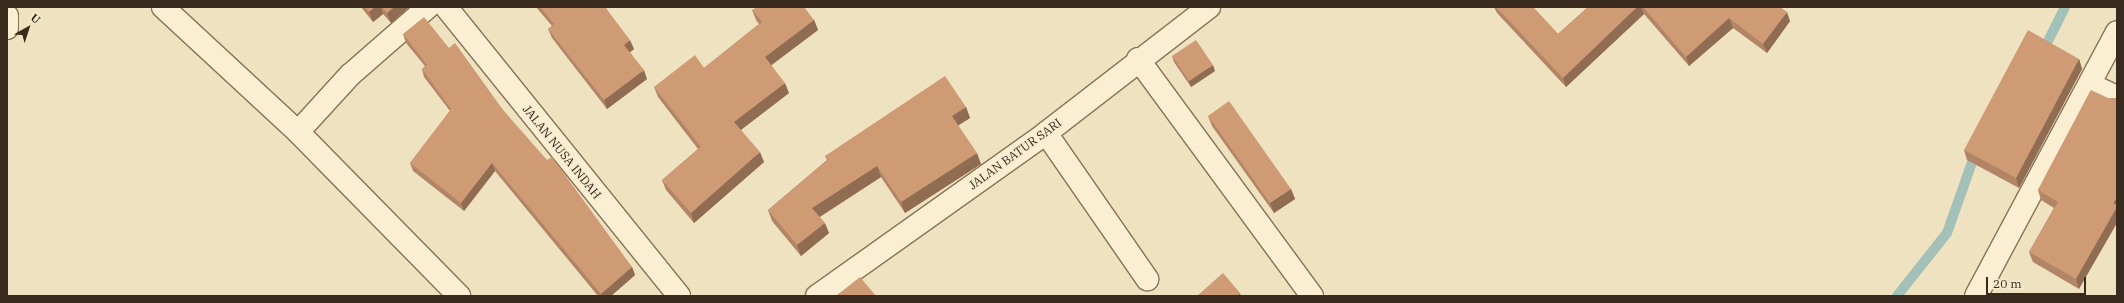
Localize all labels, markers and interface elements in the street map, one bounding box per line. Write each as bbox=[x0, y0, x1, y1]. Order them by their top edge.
north arrow bbox=[8, 8, 48, 48]
text: U bbox=[28, 11, 43, 27]
street label: JALAN NUSA INDAH bbox=[520, 102, 604, 202]
street label: JALAN BATUR SARI bbox=[966, 115, 1064, 193]
scale bar bbox=[1988, 269, 2088, 295]
text: 20 m bbox=[1993, 276, 2022, 291]

